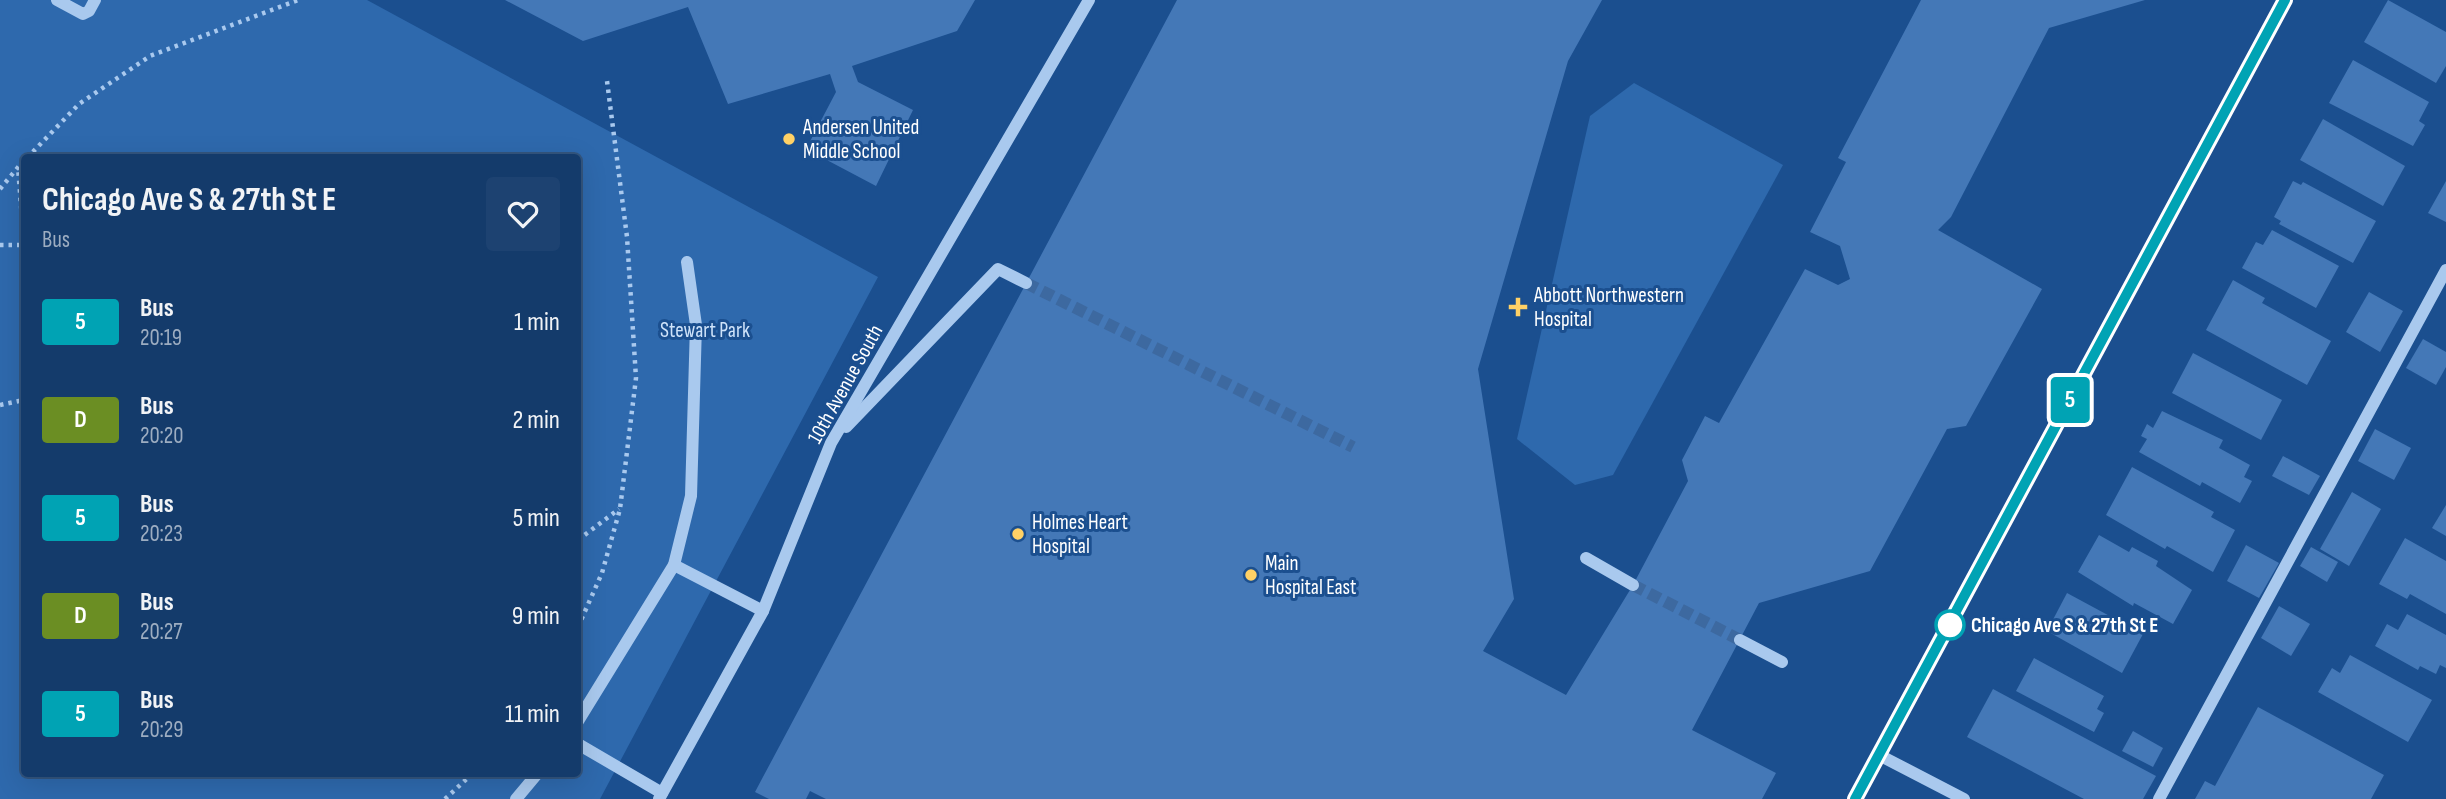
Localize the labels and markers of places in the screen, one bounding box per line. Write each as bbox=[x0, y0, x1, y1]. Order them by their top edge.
place label: Andersen United Middle School bbox=[802, 115, 919, 164]
marker: Andersen United Middle School bbox=[781, 131, 797, 147]
place label: Abbott Northwestern Hospital bbox=[1533, 283, 1684, 332]
marker: Abbott Northwestern Hospital bbox=[1508, 297, 1528, 317]
place label: Holmes Heart Hospital bbox=[1032, 510, 1128, 559]
marker: Holmes Heart Hospital bbox=[1010, 526, 1026, 542]
place label: Main Hospital East bbox=[1265, 551, 1357, 600]
marker: Main Hospital East bbox=[1243, 567, 1259, 583]
marker: Chicago Ave S & 27th St E bbox=[1935, 610, 1965, 640]
place label: Chicago Ave S & 27th St E bbox=[1971, 613, 2158, 638]

